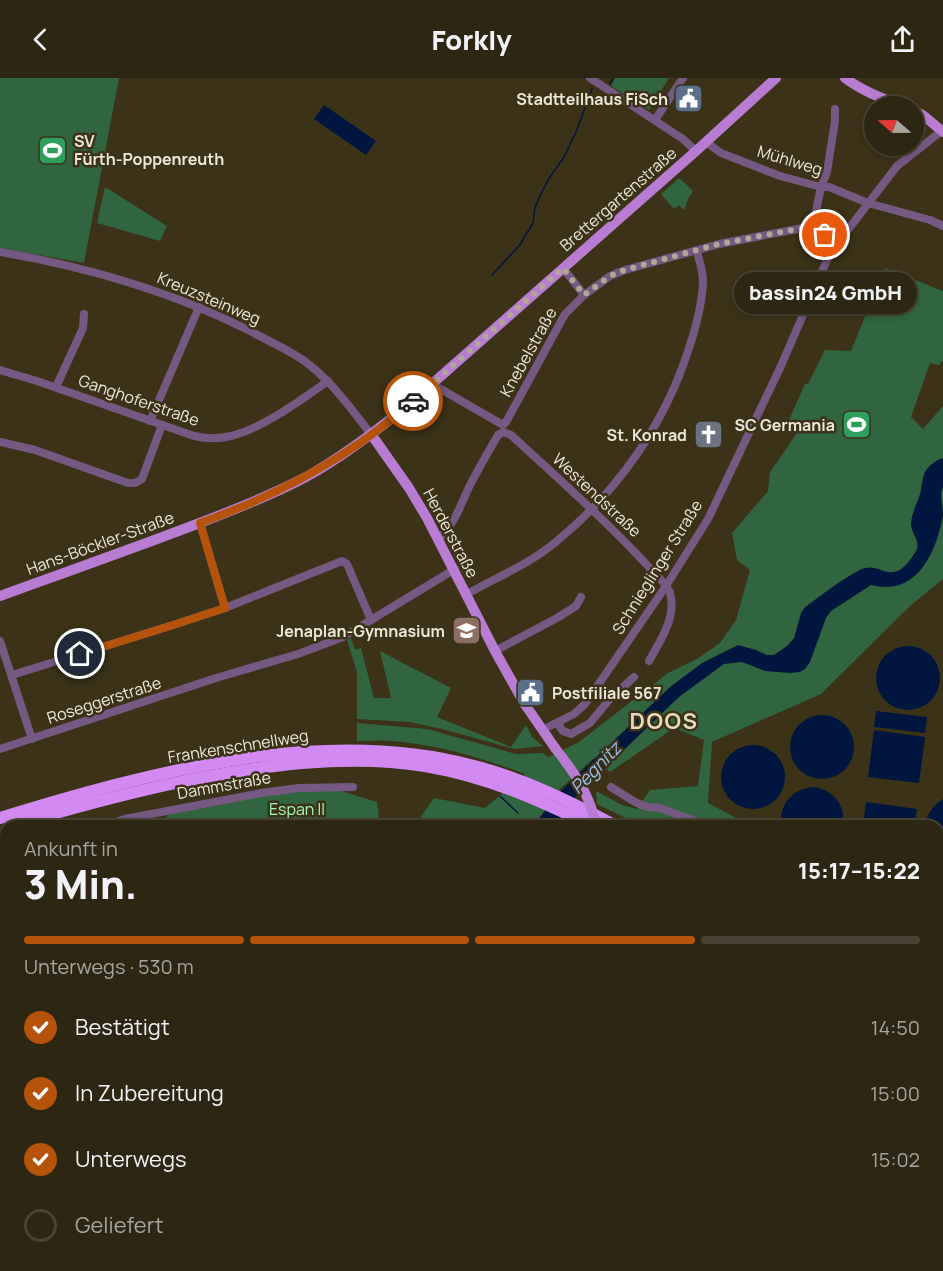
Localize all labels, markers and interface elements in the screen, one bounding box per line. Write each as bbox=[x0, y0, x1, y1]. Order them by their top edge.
text: Forkly bbox=[431, 21, 512, 58]
icon: back bbox=[24, 23, 57, 56]
icon: share bbox=[886, 23, 919, 56]
public building icon: Stadtteilhaus FiSch bbox=[673, 83, 705, 115]
place label: Stadtteilhaus FiSch bbox=[516, 88, 668, 110]
north arrow bbox=[864, 96, 924, 156]
map controls bbox=[864, 96, 924, 156]
place label: SV Fürth-Poppenreuth bbox=[74, 130, 224, 170]
sports icon: SV Fürth-Poppenreuth bbox=[37, 134, 69, 166]
street label: Mühlweg bbox=[755, 140, 825, 180]
street label: Brettergartenstraße bbox=[555, 142, 681, 256]
pin bbox=[799, 209, 850, 260]
icon: bag bbox=[808, 218, 841, 251]
street label: Kreuzsteinweg bbox=[154, 266, 264, 330]
callout: bassin24 GmbH bbox=[734, 271, 916, 313]
text: bassin24 GmbH bbox=[749, 279, 902, 306]
street label: Knebelstraße bbox=[494, 303, 562, 401]
street label: Ganghoferstraße bbox=[76, 369, 202, 431]
courier bbox=[383, 371, 443, 431]
icon: car bbox=[397, 385, 430, 418]
sports icon: SC Germania bbox=[840, 409, 872, 441]
place label: SC Germania bbox=[734, 414, 835, 436]
church icon: St. Konrad bbox=[692, 419, 724, 451]
place label: St. Konrad bbox=[607, 424, 687, 446]
street label: Westendstraße bbox=[548, 448, 646, 542]
street label: Herderstraße bbox=[418, 484, 484, 582]
street label: Schnieglinger Straße bbox=[607, 496, 707, 638]
street label: Hans-Böckler-Straße bbox=[23, 506, 177, 580]
school or university icon: Jenaplan-Gymnasium bbox=[450, 615, 482, 647]
place label: Jenaplan-Gymnasium bbox=[276, 620, 445, 642]
pin bbox=[54, 628, 105, 679]
icon: home bbox=[63, 637, 96, 670]
street label: Roseggerstraße bbox=[44, 671, 164, 729]
public building icon: Postfiliale 567 bbox=[515, 677, 547, 709]
place label: Postfiliale 567 bbox=[552, 682, 662, 704]
district label: DOOS bbox=[630, 706, 698, 736]
street label: Frankenschnellweg bbox=[166, 724, 310, 768]
water label: Pegnitz bbox=[565, 734, 628, 799]
street label: Dammstraße bbox=[175, 766, 273, 804]
park label: Espan II bbox=[269, 798, 325, 820]
text: Ankunft in bbox=[24, 835, 118, 862]
text: 15:17–15:22 bbox=[798, 856, 920, 886]
text: 3 Min. bbox=[24, 857, 137, 911]
text: Unterwegs · 530 m bbox=[24, 953, 194, 980]
icon: check bbox=[24, 1011, 57, 1044]
text: Bestätigt bbox=[75, 1012, 170, 1042]
text: 14:50 bbox=[871, 1014, 920, 1041]
icon: check bbox=[24, 1077, 57, 1110]
text: In Zubereitung bbox=[75, 1078, 224, 1108]
text: 15:00 bbox=[870, 1080, 920, 1107]
icon: check bbox=[24, 1143, 57, 1176]
text: Unterwegs bbox=[75, 1144, 187, 1174]
text: 15:02 bbox=[871, 1146, 920, 1173]
text: Geliefert bbox=[75, 1210, 163, 1240]

